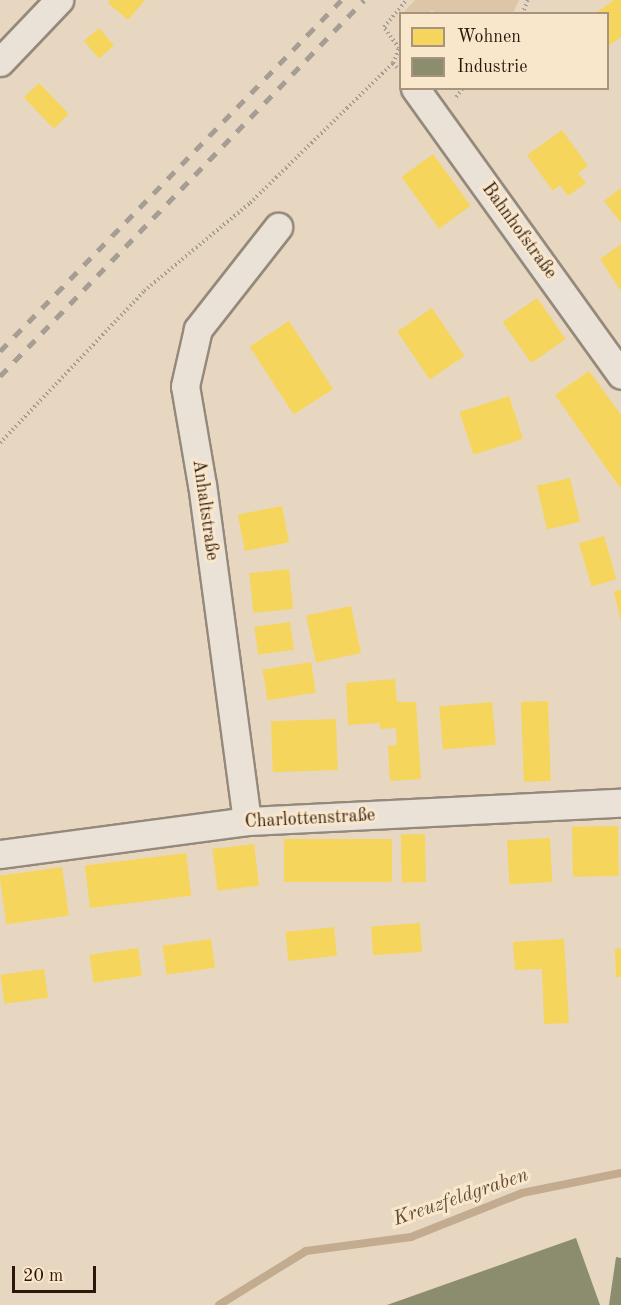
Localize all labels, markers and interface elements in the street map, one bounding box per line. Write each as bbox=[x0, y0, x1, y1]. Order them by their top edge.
legend bbox=[399, 12, 609, 90]
text: Wohnen bbox=[457, 28, 521, 46]
text: Industrie bbox=[457, 58, 527, 76]
street label: Bahnhofstraße bbox=[477, 179, 561, 283]
street label: Anhaltstraße bbox=[187, 458, 223, 562]
street label: Charlottenstraße bbox=[244, 805, 376, 833]
water label: Kreuzfeldgraben bbox=[390, 1164, 532, 1232]
scale bar bbox=[15, 1254, 99, 1292]
text: 20 m bbox=[23, 1267, 63, 1285]

